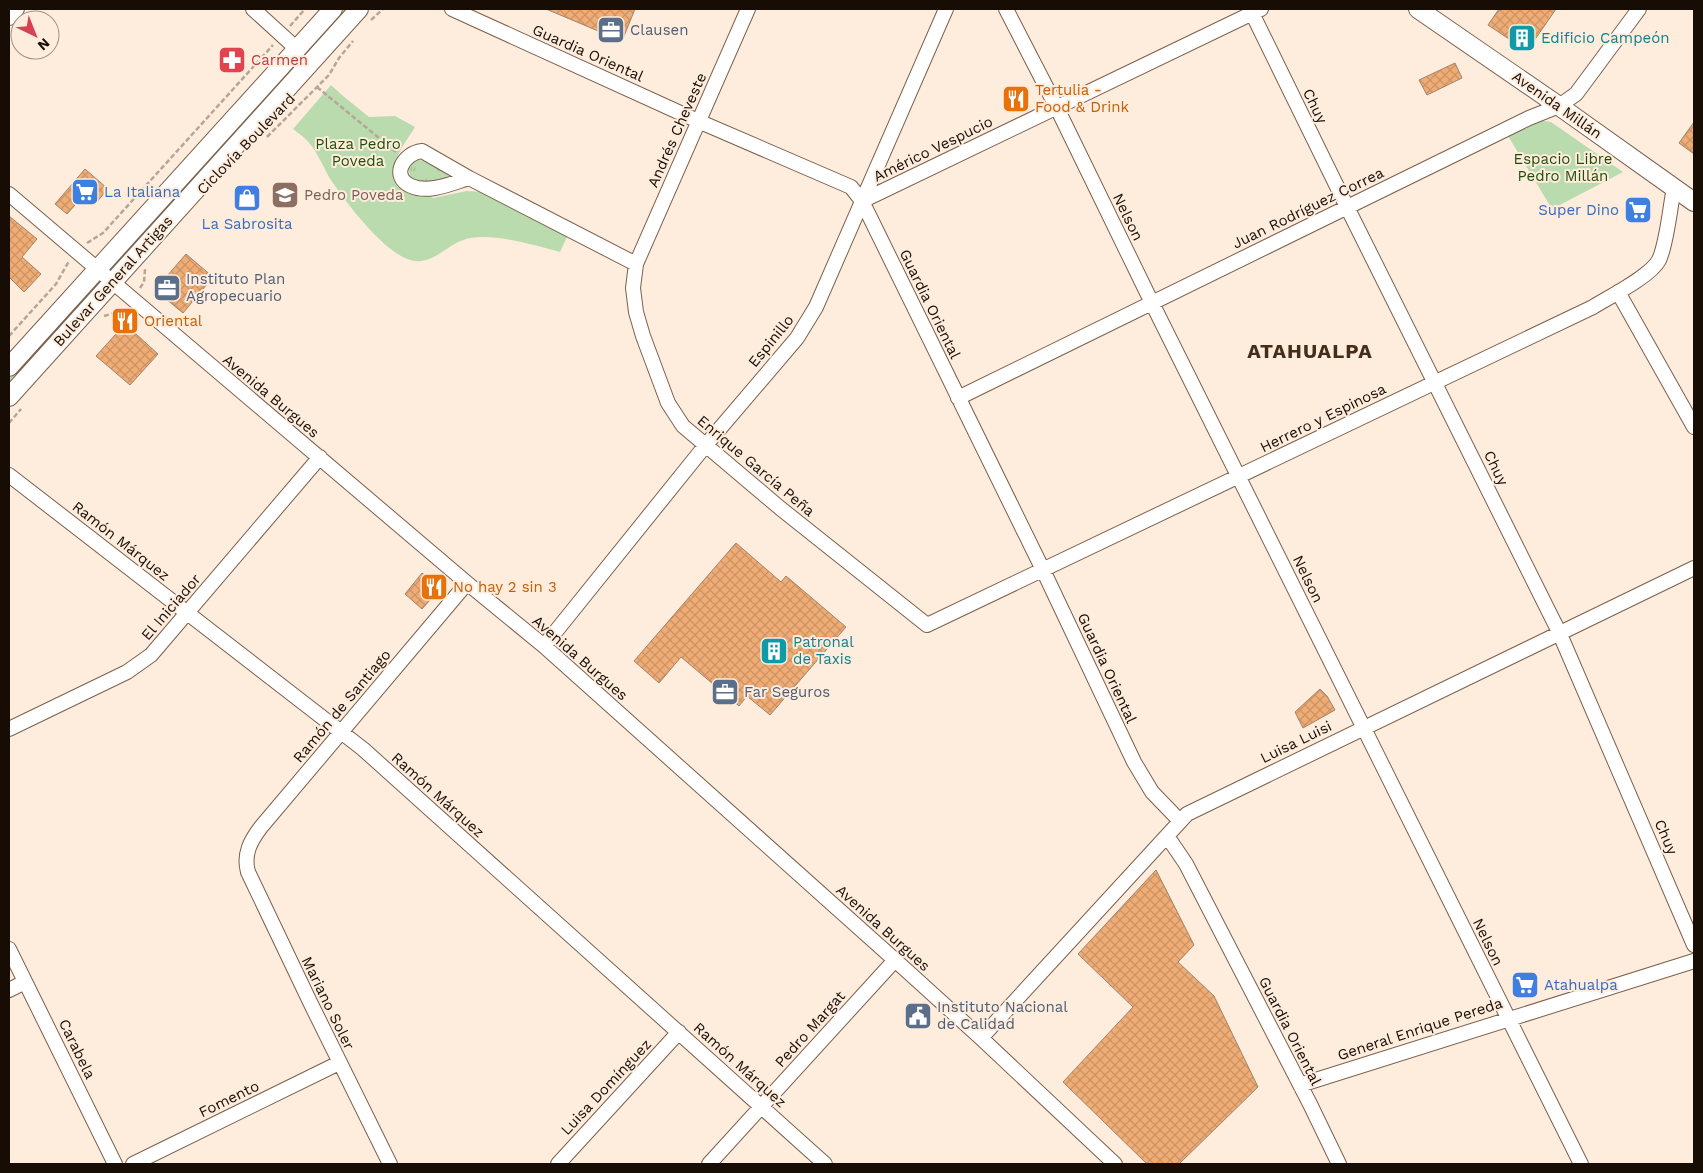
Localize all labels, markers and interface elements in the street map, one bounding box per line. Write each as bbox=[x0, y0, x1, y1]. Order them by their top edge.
north arrow bbox=[10, 10, 60, 60]
office icon: Clausen bbox=[596, 15, 626, 45]
street label: Guardia Oriental bbox=[530, 20, 647, 86]
place label: Clausen bbox=[630, 21, 688, 39]
building icon: Edificio Campeón bbox=[1507, 23, 1537, 53]
place label: Edificio Campeón bbox=[1541, 29, 1670, 47]
text: N bbox=[35, 35, 53, 54]
pharmacy icon: Carmen bbox=[217, 45, 247, 75]
place label: Carmen bbox=[251, 51, 308, 69]
street label: Avenida Millán bbox=[1509, 67, 1605, 143]
street label: Andrés Cheveste bbox=[644, 70, 710, 190]
place label: Tertulia - Food & Drink bbox=[1035, 81, 1129, 116]
restaurant icon: Tertulia - Food & Drink bbox=[1001, 84, 1031, 114]
street label: Chuy bbox=[1299, 86, 1331, 127]
street label: Ciclovía Boulevard bbox=[193, 90, 299, 198]
street label: Américo Vespucio bbox=[870, 112, 996, 186]
park label: Plaza Pedro Poveda bbox=[315, 135, 401, 170]
park label: Espacio Libre Pedro Millán bbox=[1514, 150, 1612, 185]
street label: Juan Rodríguez Correa bbox=[1229, 163, 1387, 253]
supermarket icon: La Italiana bbox=[70, 177, 100, 207]
school or university icon: Pedro Poveda bbox=[270, 180, 300, 210]
place label: La Italiana bbox=[104, 183, 181, 201]
shop icon: La Sabrosita bbox=[232, 183, 262, 213]
place label: Pedro Poveda bbox=[304, 186, 404, 204]
street label: Nelson bbox=[1109, 190, 1147, 244]
supermarket icon: Super Dino bbox=[1623, 195, 1653, 225]
place label: Super Dino bbox=[1538, 201, 1619, 219]
street label: Bulevar General Artigas bbox=[50, 212, 177, 350]
place label: La Sabrosita bbox=[201, 215, 293, 233]
street label: Guardia Oriental bbox=[896, 246, 964, 362]
place label: Instituto Plan Agropecuario bbox=[186, 270, 285, 305]
office icon: Instituto Plan Agropecuario bbox=[152, 273, 182, 303]
restaurant icon: Oriental bbox=[110, 306, 140, 336]
street label: Espinillo bbox=[744, 311, 798, 371]
place label: Oriental bbox=[144, 312, 203, 330]
district label: ATAHUALPA bbox=[1247, 339, 1373, 363]
street label: Avenida Burgues bbox=[219, 350, 323, 442]
street label: Herrero y Espinosa bbox=[1257, 379, 1389, 456]
street label: Enrique García Peña bbox=[694, 412, 819, 521]
street label: Chuy bbox=[1480, 448, 1512, 489]
street label: Ramón Márquez bbox=[69, 497, 173, 585]
street label: Nelson bbox=[1289, 552, 1327, 606]
street label: El Iniciador bbox=[137, 570, 205, 644]
restaurant icon: No hay 2 sin 3 bbox=[419, 572, 449, 602]
place label: No hay 2 sin 3 bbox=[453, 578, 557, 596]
street label: Guardia Oriental bbox=[1074, 610, 1141, 726]
street label: Avenida Burgues bbox=[529, 612, 631, 704]
place label: Patronal de Taxis bbox=[793, 633, 854, 668]
building icon: Patronal de Taxis bbox=[759, 636, 789, 666]
street label: Ramón de Santiago bbox=[289, 646, 395, 766]
office icon: Far Seguros bbox=[710, 677, 740, 707]
place label: Far Seguros bbox=[744, 683, 830, 701]
street label: Luisa Luisi bbox=[1257, 717, 1335, 767]
street label: Ramón Márquez bbox=[388, 749, 488, 841]
street label: Chuy bbox=[1651, 817, 1682, 858]
street label: Avenida Burgues bbox=[832, 881, 934, 975]
street label: Nelson bbox=[1469, 915, 1507, 969]
street label: Mariano Soler bbox=[298, 954, 358, 1052]
supermarket icon: Atahualpa bbox=[1510, 970, 1540, 1000]
street label: Guardia Oriental bbox=[1255, 974, 1325, 1089]
place label: Atahualpa bbox=[1544, 976, 1618, 994]
street label: Pedro Margat bbox=[771, 987, 849, 1071]
street label: General Enrique Pereda bbox=[1335, 994, 1505, 1064]
place label: Instituto Nacional de Calidad bbox=[937, 998, 1068, 1033]
public building icon: Instituto Nacional de Calidad bbox=[903, 1001, 933, 1031]
street label: Carabela bbox=[55, 1016, 99, 1082]
street label: Ramón Márquez bbox=[690, 1019, 790, 1111]
street label: Luisa Domínguez bbox=[557, 1035, 655, 1139]
street label: Fomento bbox=[196, 1077, 262, 1121]

